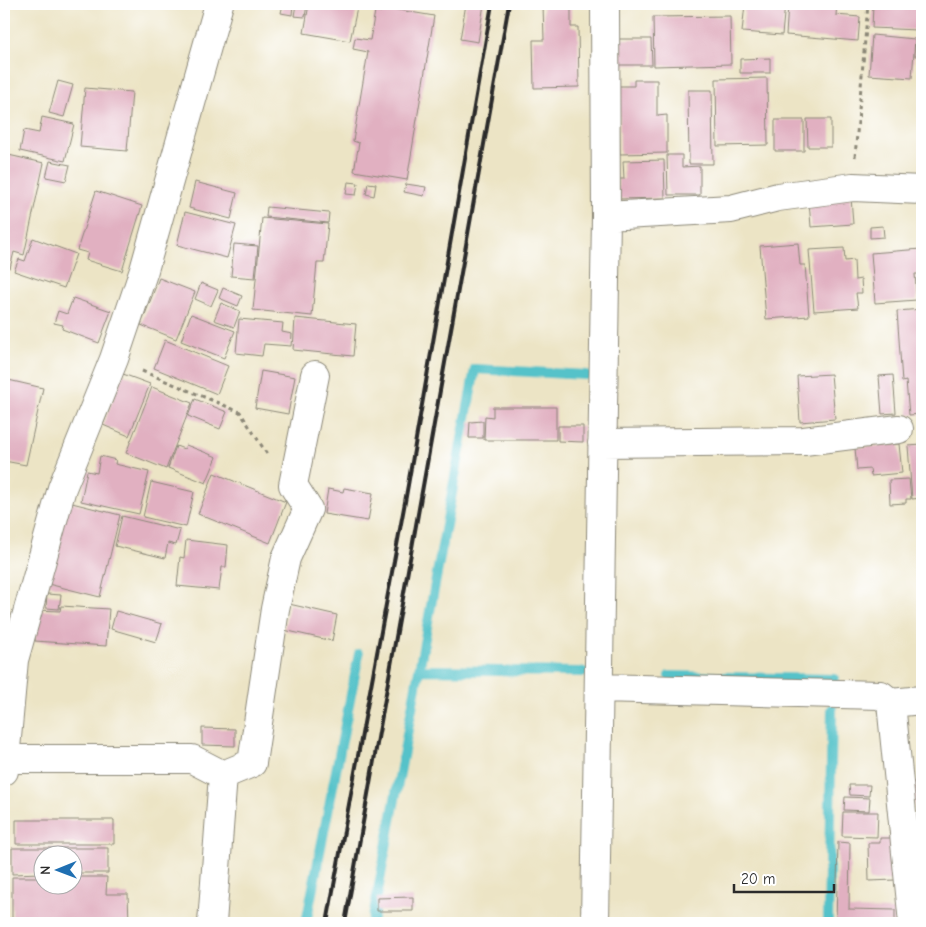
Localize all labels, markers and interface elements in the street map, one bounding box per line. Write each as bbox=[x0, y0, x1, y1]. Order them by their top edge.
north arrow bbox=[32, 844, 82, 894]
scale bar bbox=[734, 862, 834, 894]
text: N bbox=[37, 866, 54, 875]
text: 20 m bbox=[741, 870, 775, 888]

